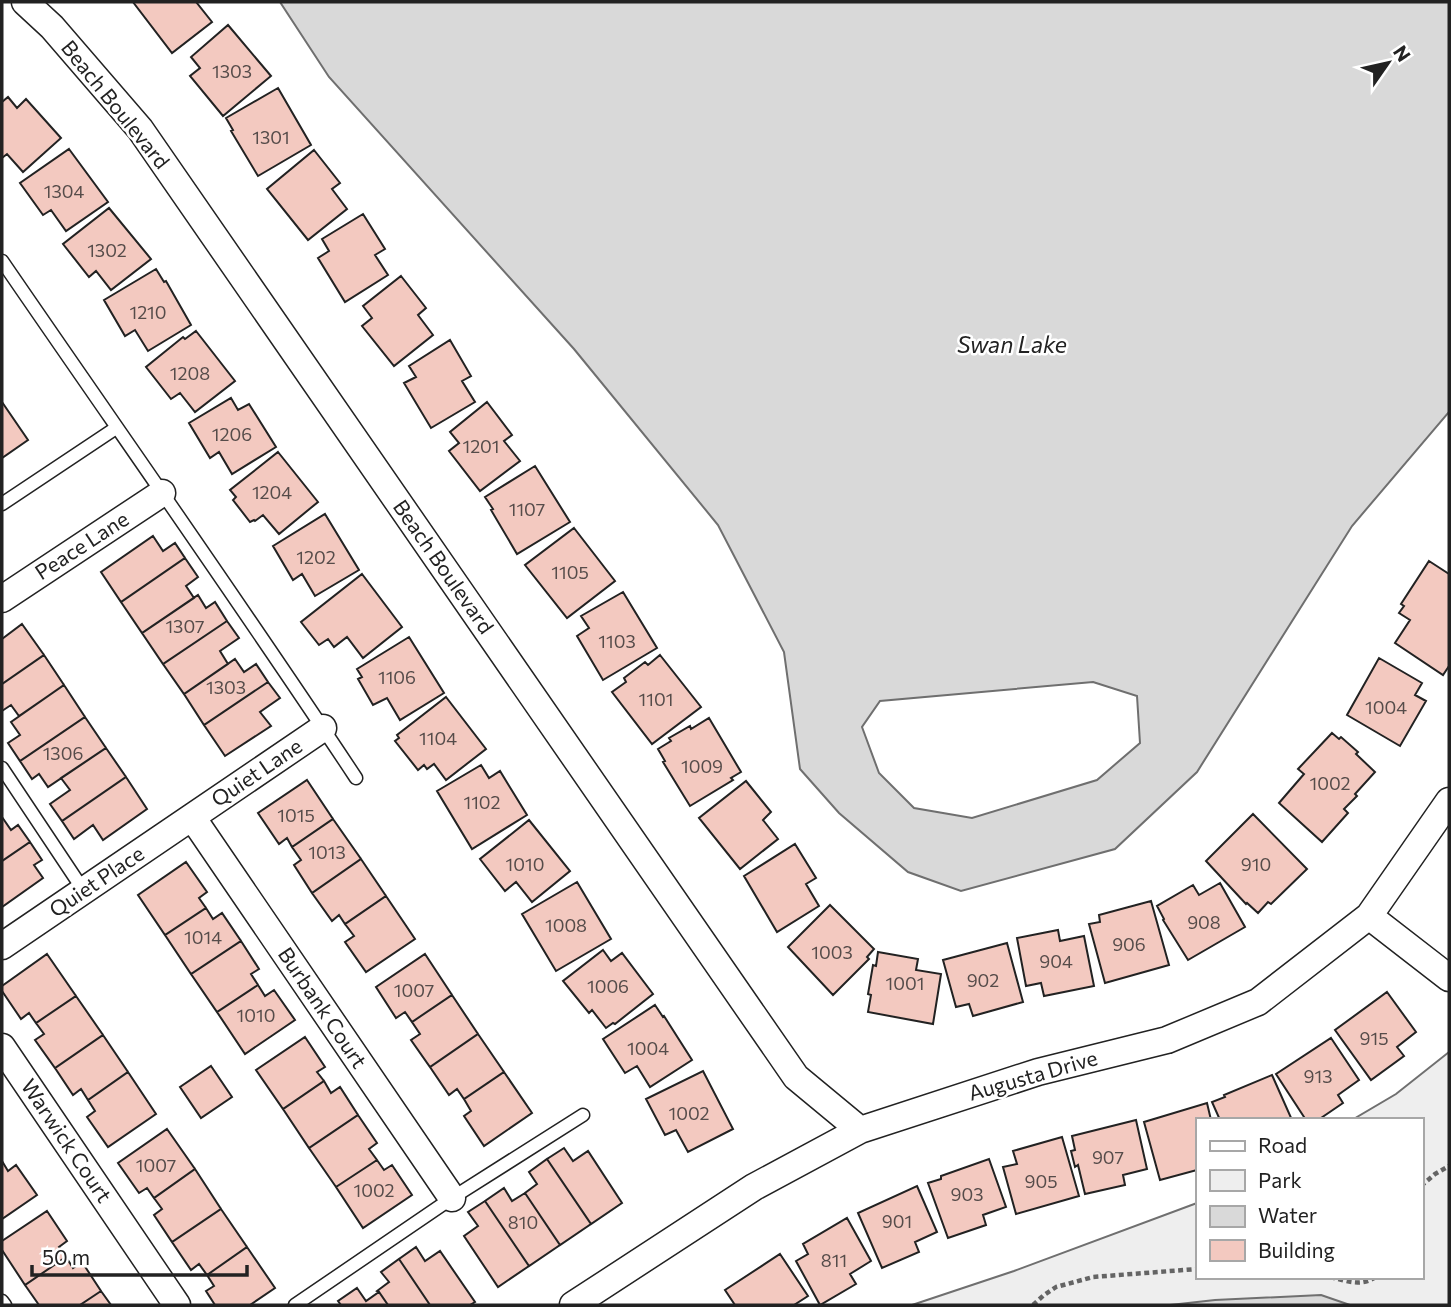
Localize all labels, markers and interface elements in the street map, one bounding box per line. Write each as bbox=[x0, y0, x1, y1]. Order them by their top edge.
north arrow bbox=[1353, 28, 1423, 98]
street label: Beach Boulevard bbox=[57, 35, 176, 173]
text: N bbox=[1389, 41, 1416, 66]
house number: 1303 bbox=[212, 60, 252, 82]
house number: 1301 bbox=[252, 126, 290, 148]
house number: 1304 bbox=[44, 180, 84, 202]
house number: 1302 bbox=[87, 239, 127, 261]
house number: 1210 bbox=[129, 301, 167, 323]
water label: Swan Lake bbox=[957, 330, 1067, 358]
house number: 1208 bbox=[170, 362, 210, 384]
house number: 1206 bbox=[212, 423, 252, 445]
house number: 1201 bbox=[462, 435, 500, 457]
house number: 1204 bbox=[252, 481, 292, 503]
street label: Beach Boulevard bbox=[389, 494, 500, 638]
house number: 1107 bbox=[509, 498, 545, 520]
street label: Peace Lane bbox=[30, 505, 133, 584]
house number: 1202 bbox=[296, 546, 336, 568]
house number: 1105 bbox=[551, 561, 589, 583]
house number: 1307 bbox=[165, 615, 205, 637]
house number: 1103 bbox=[598, 630, 636, 652]
house number: 1106 bbox=[378, 666, 416, 688]
house number: 1303 bbox=[206, 676, 246, 698]
house number: 1101 bbox=[639, 688, 673, 710]
house number: 1004 bbox=[1365, 696, 1407, 718]
house number: 1104 bbox=[419, 727, 457, 749]
street label: Quiet Lane bbox=[206, 732, 306, 811]
house number: 1306 bbox=[43, 742, 83, 764]
house number: 1009 bbox=[681, 755, 723, 777]
house number: 1002 bbox=[1309, 772, 1351, 794]
house number: 1102 bbox=[463, 791, 501, 813]
house number: 1015 bbox=[277, 804, 315, 826]
street label: Quiet Place bbox=[44, 840, 148, 922]
house number: 1013 bbox=[308, 841, 346, 863]
house number: 1010 bbox=[506, 853, 544, 875]
house number: 910 bbox=[1241, 853, 1271, 875]
house number: 908 bbox=[1187, 911, 1221, 933]
house number: 1008 bbox=[545, 914, 587, 936]
house number: 1014 bbox=[184, 926, 222, 948]
house number: 906 bbox=[1112, 933, 1146, 955]
house number: 1003 bbox=[811, 941, 853, 963]
street label: Burbank Court bbox=[274, 942, 373, 1072]
house number: 904 bbox=[1039, 950, 1073, 972]
house number: 902 bbox=[967, 969, 999, 991]
house number: 1001 bbox=[886, 972, 924, 994]
house number: 1006 bbox=[587, 975, 629, 997]
house number: 1007 bbox=[394, 979, 434, 1001]
house number: 1010 bbox=[237, 1004, 275, 1026]
house number: 915 bbox=[1360, 1027, 1388, 1049]
house number: 1004 bbox=[627, 1037, 669, 1059]
street label: Augusta Drive bbox=[965, 1044, 1100, 1105]
house number: 913 bbox=[1304, 1065, 1332, 1087]
street label: Warwick Court bbox=[17, 1074, 118, 1207]
house number: 1002 bbox=[668, 1102, 710, 1124]
legend bbox=[1196, 1118, 1423, 1279]
text: Road bbox=[1258, 1132, 1307, 1157]
house number: 907 bbox=[1092, 1146, 1124, 1168]
house number: 1007 bbox=[136, 1154, 176, 1176]
text: Park bbox=[1258, 1167, 1302, 1192]
house number: 905 bbox=[1024, 1170, 1058, 1192]
house number: 1002 bbox=[353, 1179, 395, 1201]
house number: 903 bbox=[951, 1183, 983, 1205]
text: Water bbox=[1258, 1202, 1317, 1227]
house number: 901 bbox=[882, 1210, 912, 1232]
house number: 810 bbox=[508, 1211, 538, 1233]
scale bar bbox=[32, 1234, 247, 1278]
text: Building bbox=[1258, 1237, 1335, 1262]
text: 50 m bbox=[42, 1244, 90, 1269]
house number: 811 bbox=[821, 1249, 847, 1271]

